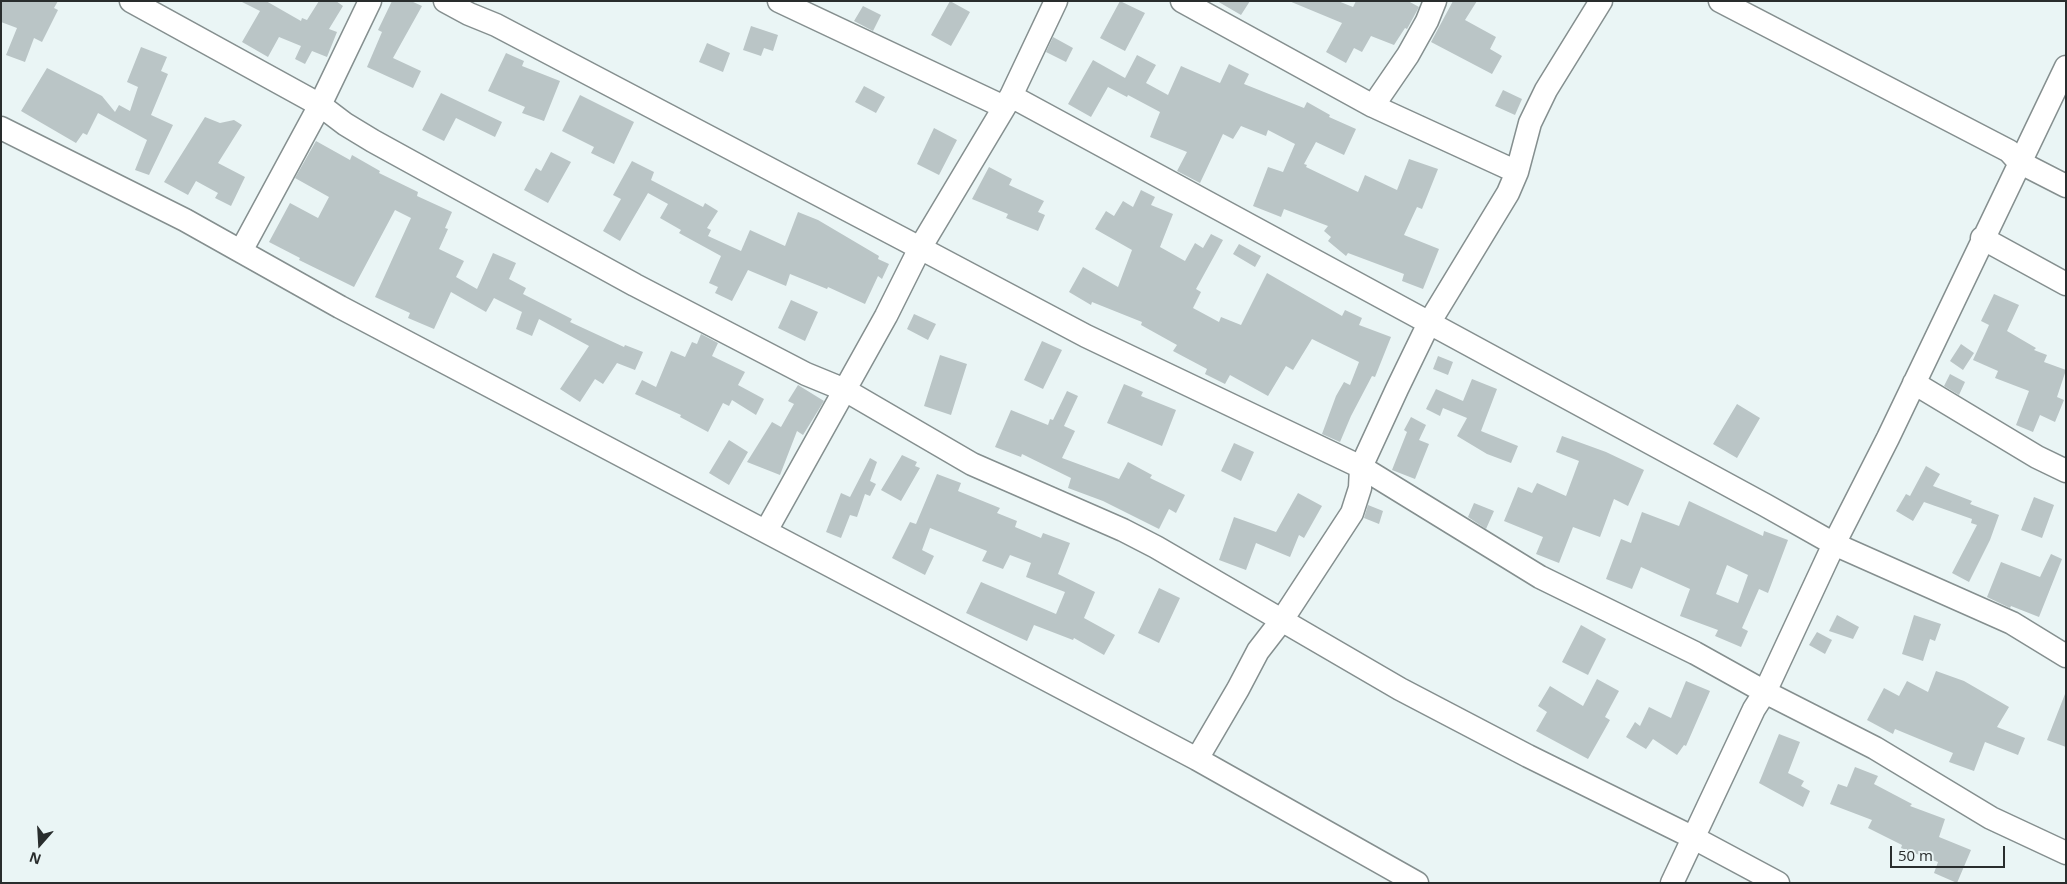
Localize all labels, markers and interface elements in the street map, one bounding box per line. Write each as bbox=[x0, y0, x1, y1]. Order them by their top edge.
north arrow bbox=[15, 819, 65, 869]
scale bar bbox=[1892, 836, 2007, 868]
text: 50 m bbox=[1898, 845, 1933, 865]
text: N bbox=[26, 848, 43, 869]

